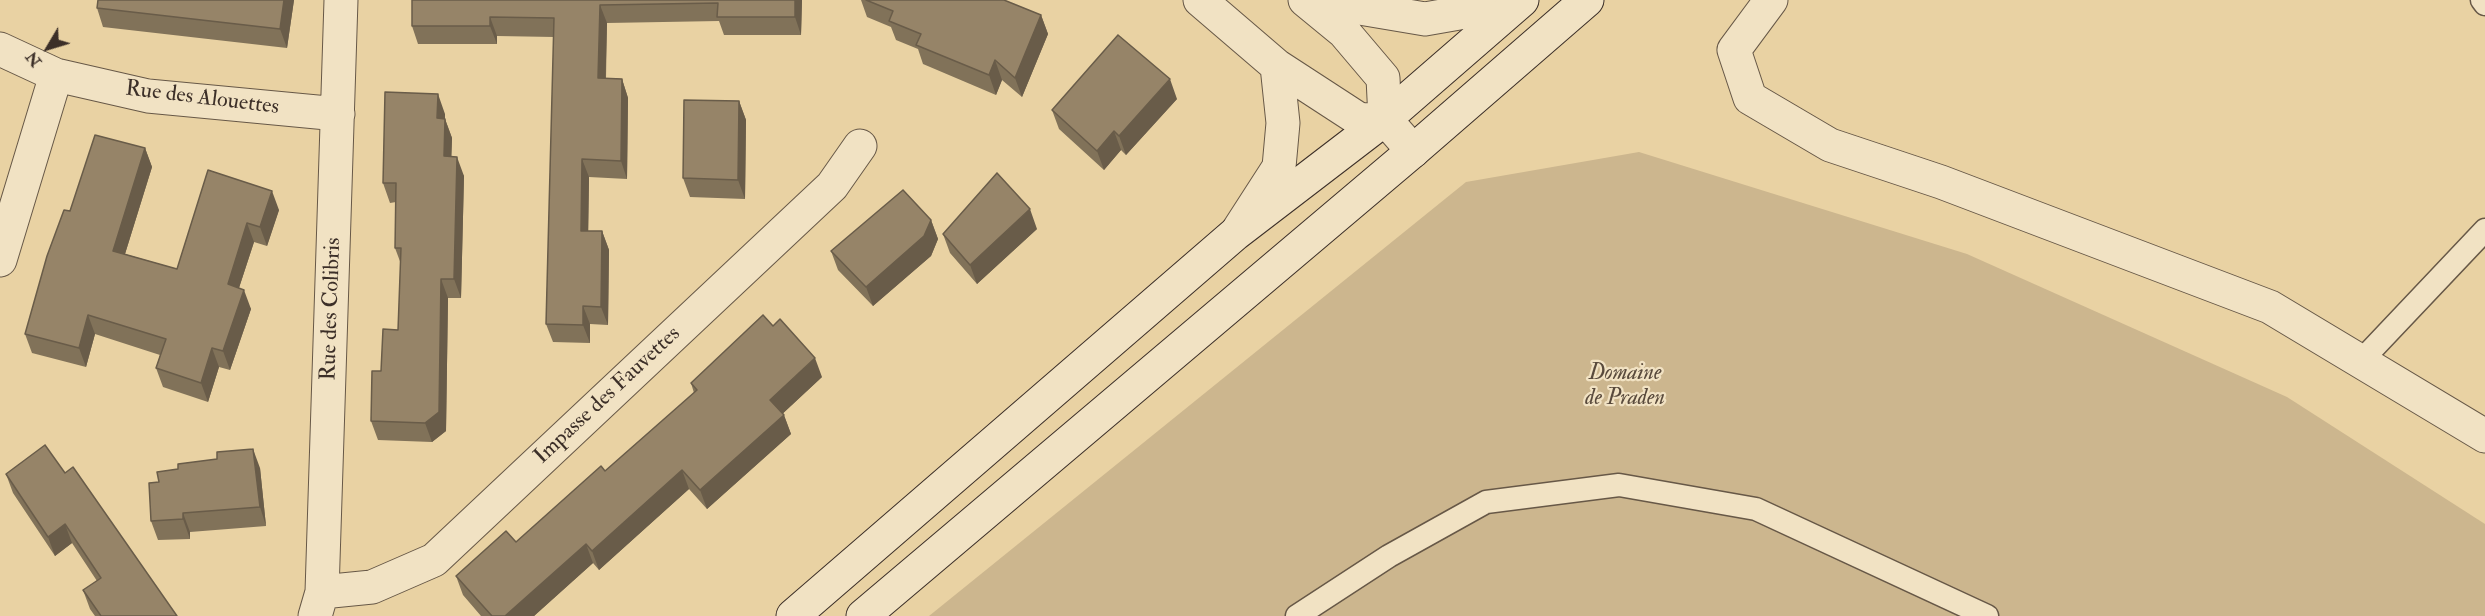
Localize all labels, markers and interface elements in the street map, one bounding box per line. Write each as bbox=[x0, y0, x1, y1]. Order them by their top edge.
north arrow bbox=[18, 18, 78, 78]
text: N bbox=[22, 47, 46, 71]
street label: Rue des Alouettes bbox=[124, 76, 280, 122]
street label: Rue des Colibris bbox=[316, 237, 348, 381]
street label: Impasse des Fauvettes bbox=[529, 321, 687, 471]
park label: Domaine de Praden bbox=[1585, 361, 1665, 412]

